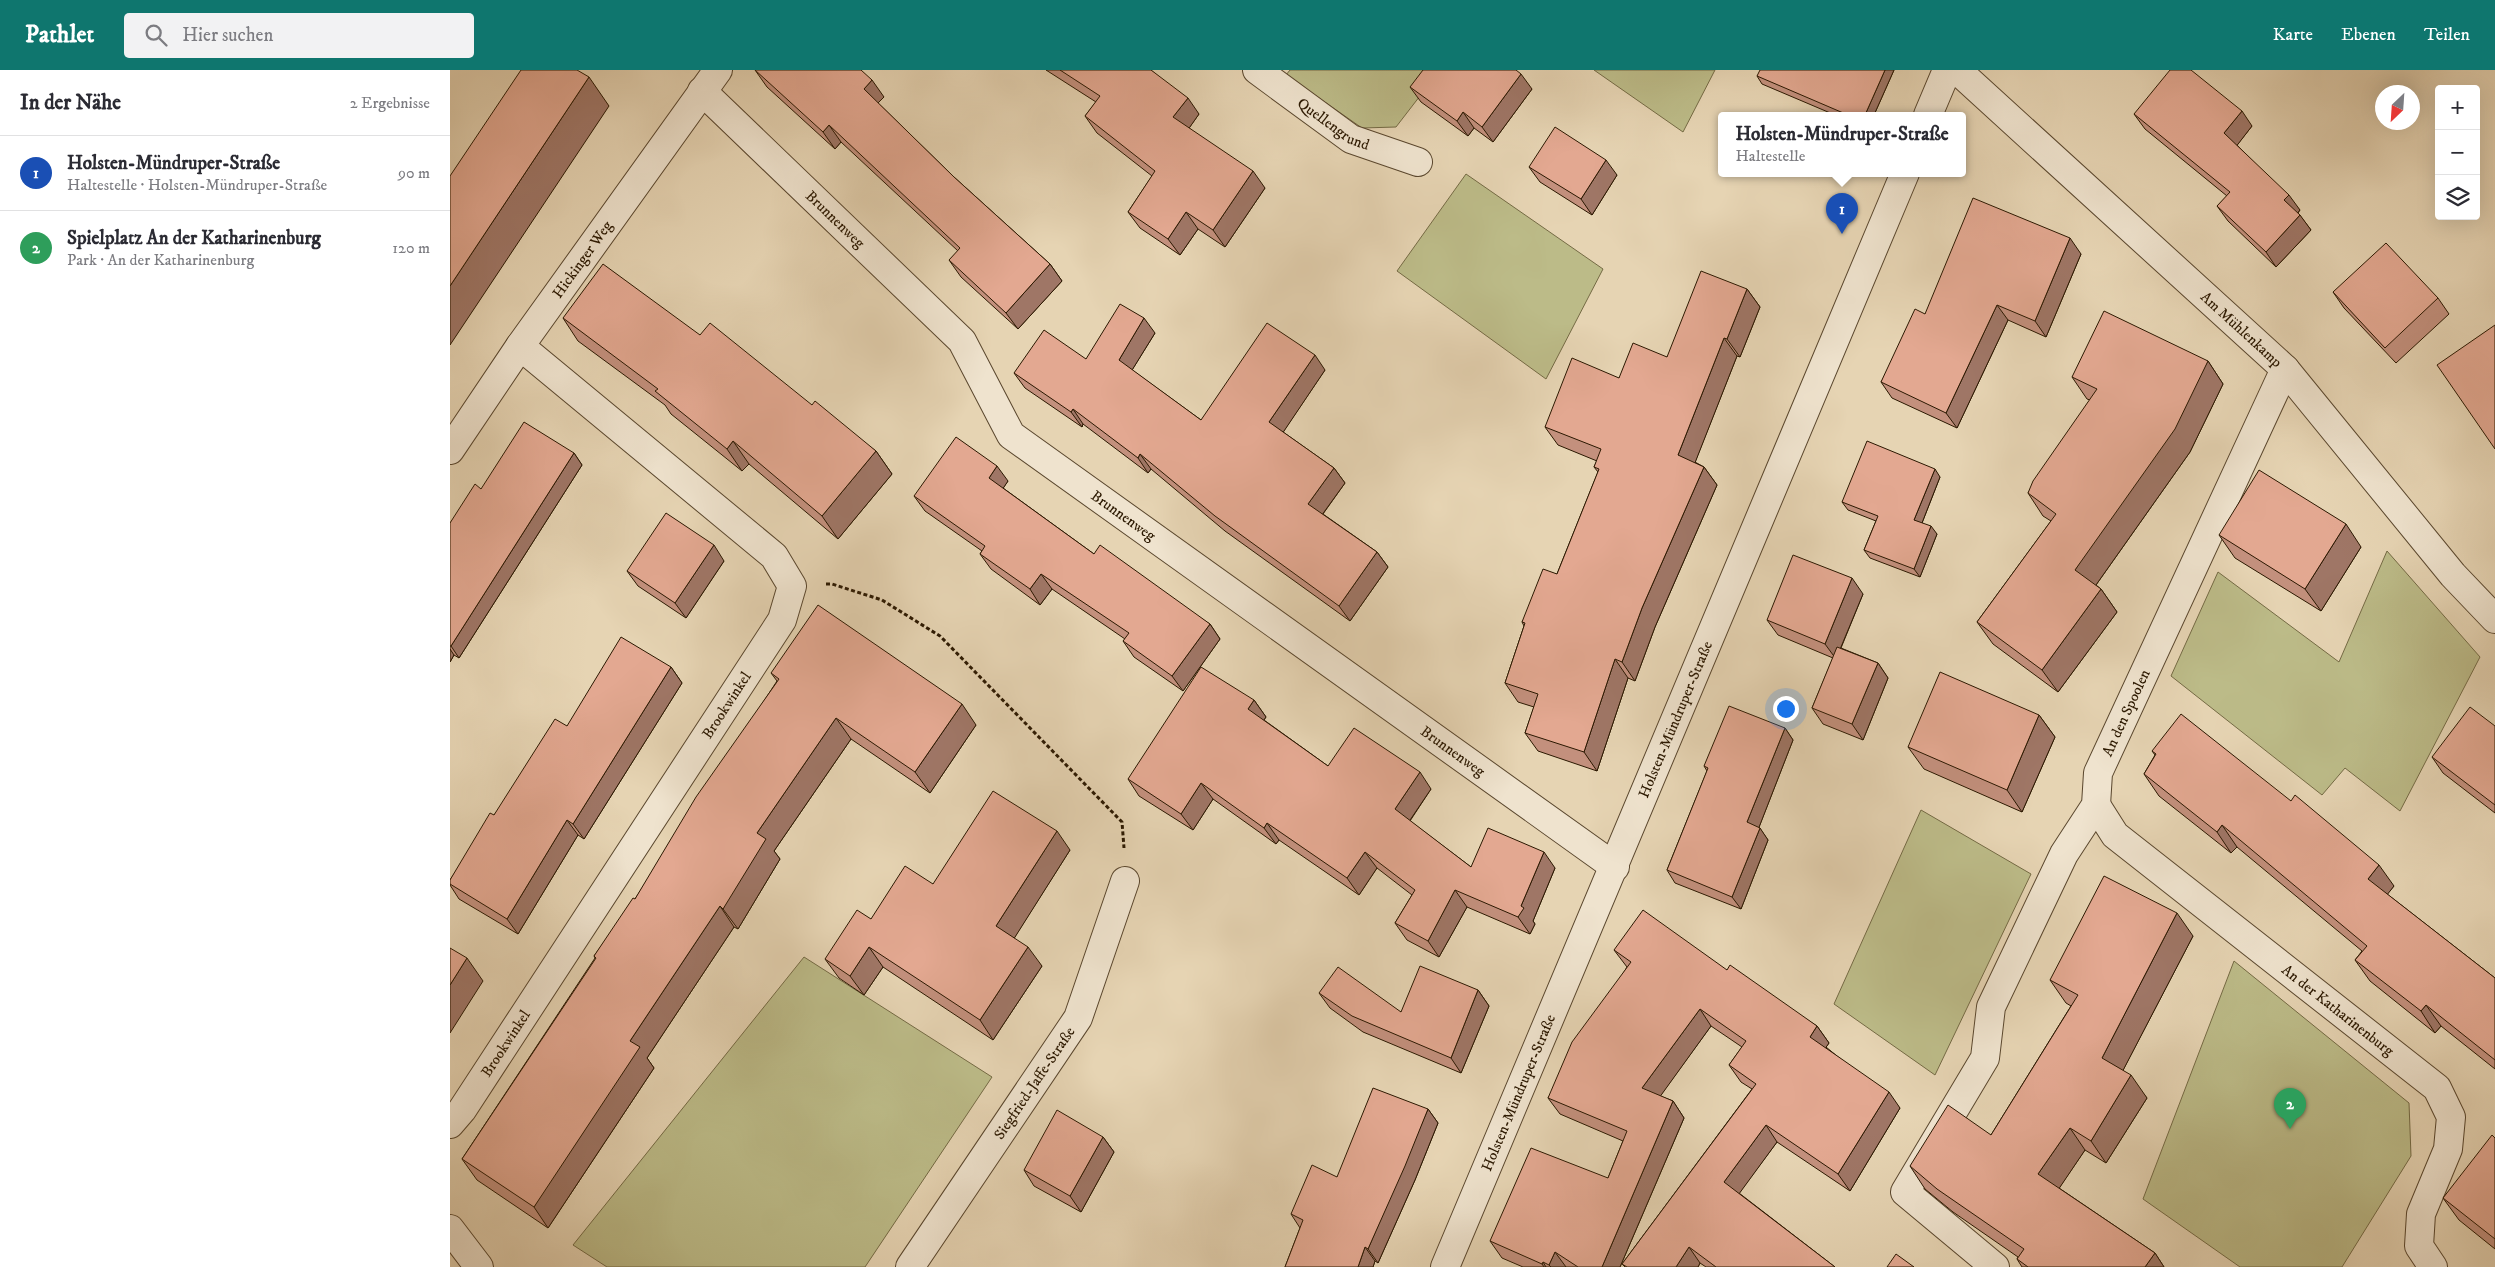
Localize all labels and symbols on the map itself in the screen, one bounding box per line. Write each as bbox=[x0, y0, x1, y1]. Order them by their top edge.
north arrow bbox=[2375, 85, 2420, 130]
street label: Quellengrund bbox=[1294, 93, 1372, 154]
street label: Brunnenweg bbox=[802, 186, 869, 253]
pin: 1 bbox=[1826, 193, 1858, 234]
street label: Hickinger Weg bbox=[548, 216, 617, 302]
street label: Am Mühlenkamp bbox=[2197, 287, 2287, 372]
street label: Brunnenweg bbox=[1087, 486, 1160, 545]
street label: Holsten-Mündruper-Straße bbox=[1634, 638, 1717, 801]
street label: An den Spoolen bbox=[2098, 666, 2154, 759]
street label: Brookwinkel bbox=[698, 668, 755, 742]
your location bbox=[1773, 696, 1799, 722]
street label: Brunnenweg bbox=[1417, 722, 1489, 781]
street label: An der Katharinenburg bbox=[2278, 960, 2398, 1061]
street label: Brookwinkel bbox=[477, 1006, 535, 1081]
street label: Holsten-Mündruper-Straße bbox=[1477, 1011, 1560, 1174]
street label: Siegfried-Jaffe-Straße bbox=[989, 1023, 1079, 1143]
pin: 2 bbox=[2274, 1088, 2306, 1129]

